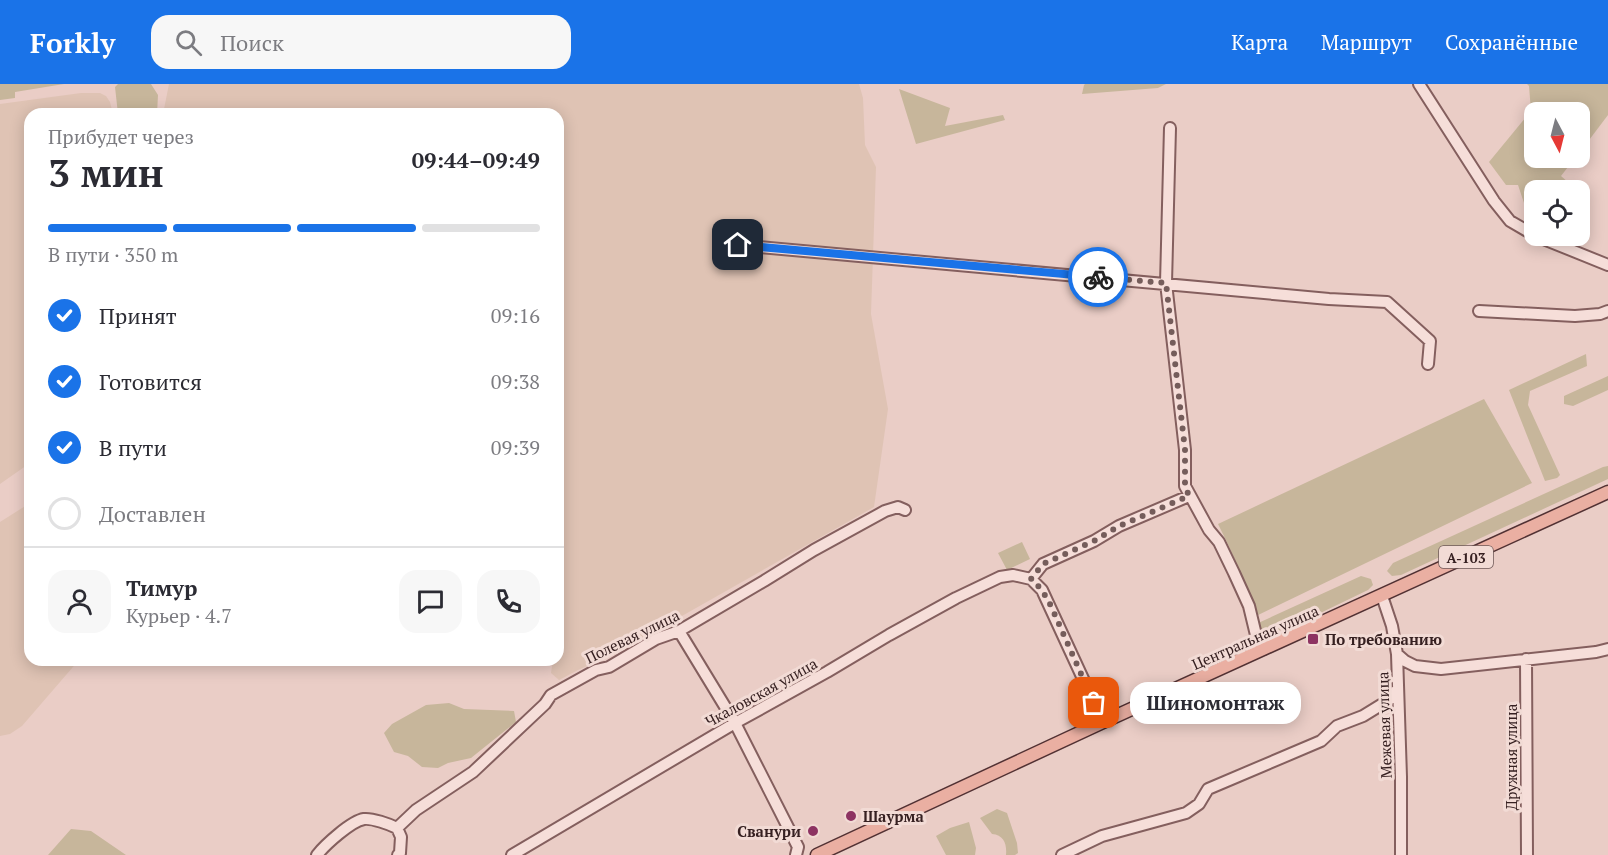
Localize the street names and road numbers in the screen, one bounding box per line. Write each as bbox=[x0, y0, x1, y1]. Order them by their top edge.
road number: А-103 bbox=[1439, 546, 1493, 568]
street label: Центральная улица bbox=[1189, 600, 1322, 674]
street label: Полевая улица bbox=[581, 604, 683, 668]
street label: Чкаловская улица bbox=[701, 653, 821, 731]
street label: Межевая улица bbox=[1372, 671, 1396, 779]
street label: Дружная улица bbox=[1501, 703, 1521, 810]

